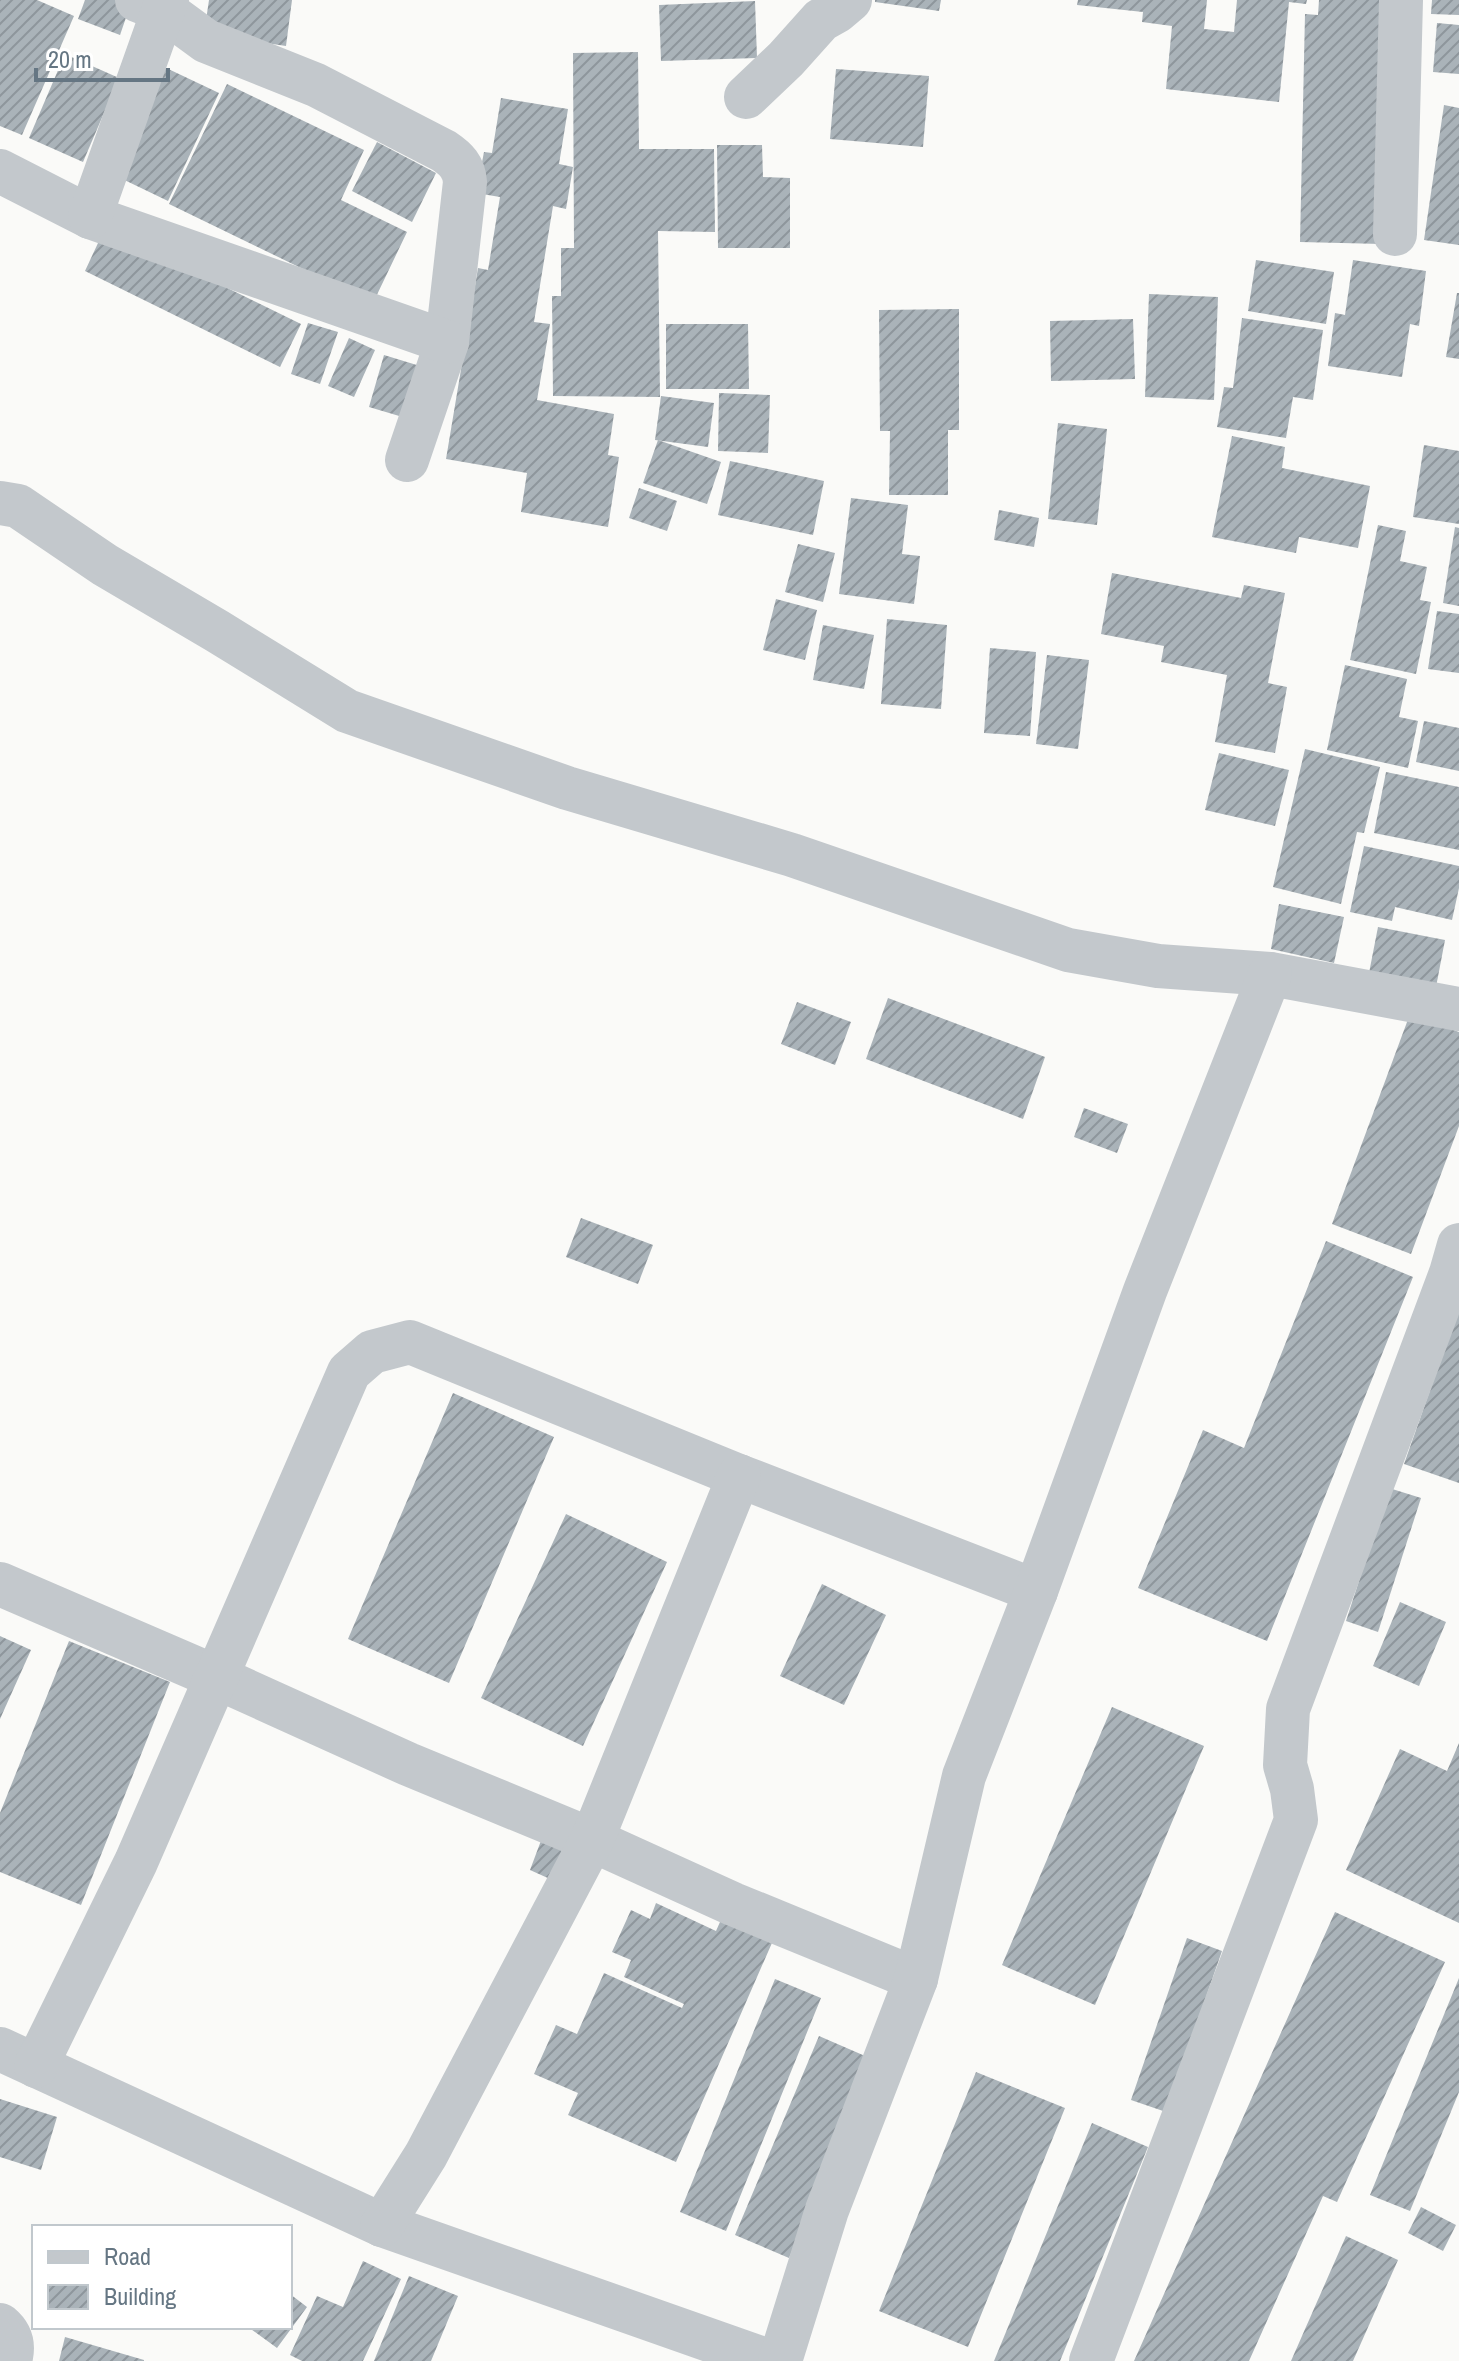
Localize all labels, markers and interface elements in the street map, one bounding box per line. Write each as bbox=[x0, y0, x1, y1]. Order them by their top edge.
scale bar bbox=[36, 32, 168, 82]
text: 20 m bbox=[48, 43, 92, 75]
legend bbox=[32, 2225, 292, 2329]
text: Road bbox=[104, 2240, 151, 2272]
text: Building bbox=[104, 2280, 176, 2312]

